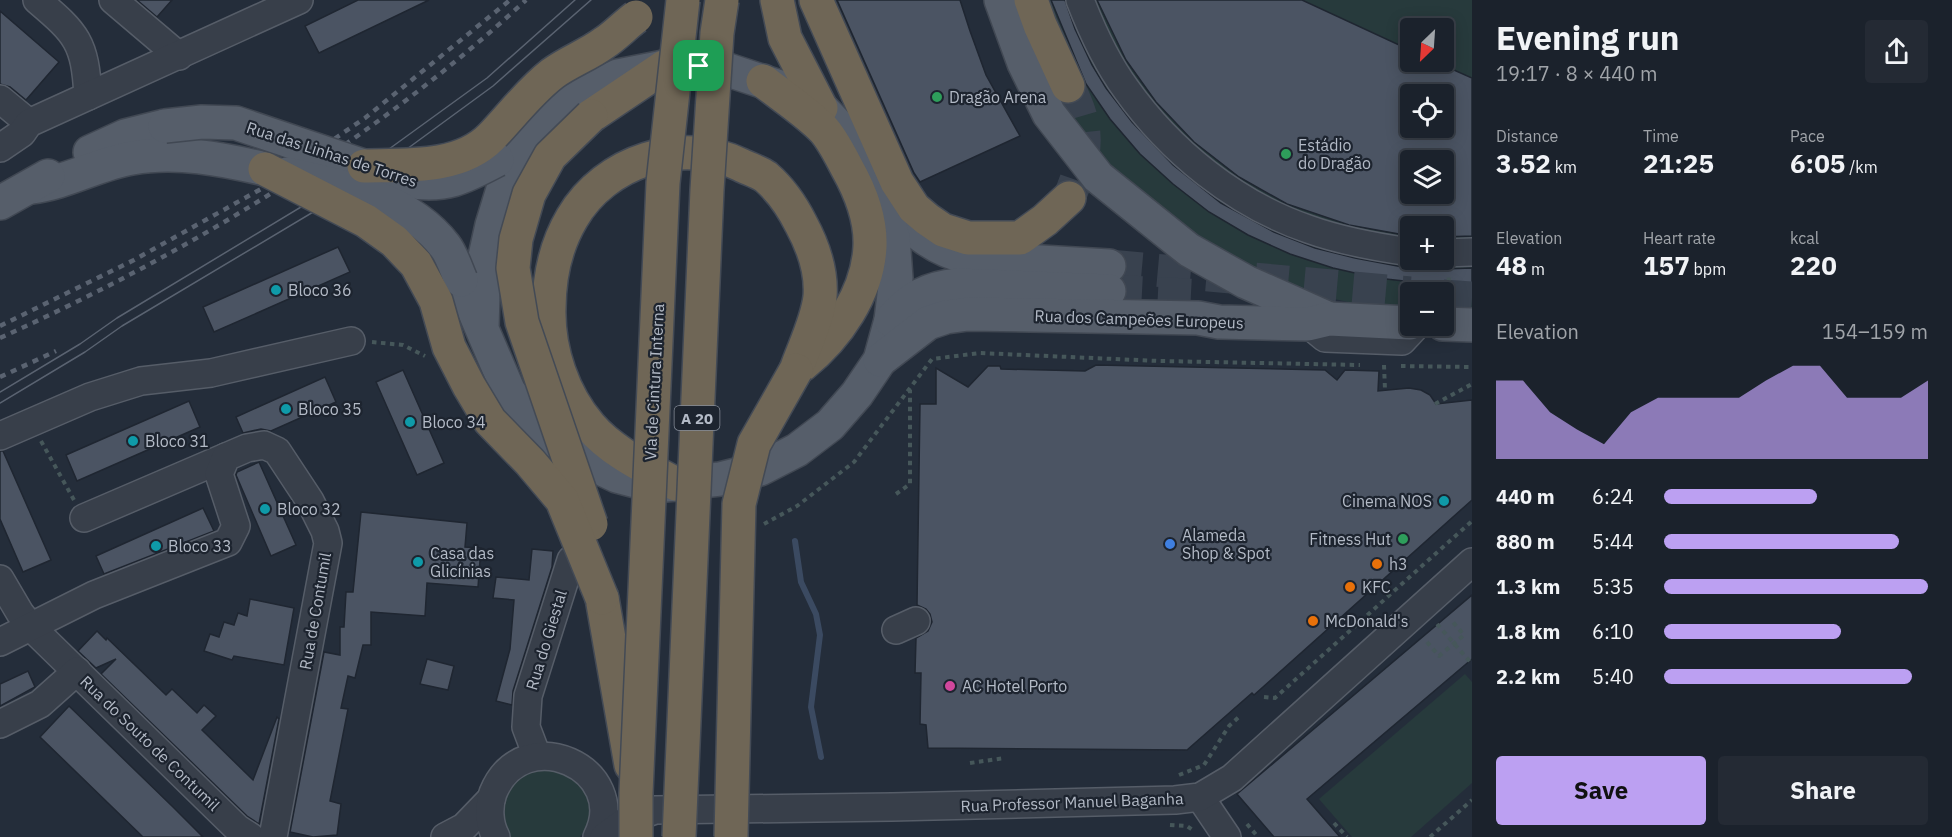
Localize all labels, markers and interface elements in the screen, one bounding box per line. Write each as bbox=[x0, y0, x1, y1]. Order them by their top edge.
text: Evening run bbox=[1496, 16, 1680, 59]
north arrow bbox=[1400, 18, 1454, 72]
map controls bbox=[1400, 18, 1454, 336]
button: share bbox=[1865, 20, 1928, 83]
pin bbox=[673, 40, 724, 91]
icon: arrive bbox=[682, 49, 715, 82]
text: 19:17 · 8 × 440 m bbox=[1496, 60, 1657, 87]
button: locate bbox=[1400, 84, 1454, 138]
place label: Dragão Arena bbox=[949, 87, 1047, 107]
marker: Dragão Arena bbox=[930, 90, 944, 104]
street label: Rua das Linhas de Torres bbox=[244, 117, 420, 191]
text: Distance bbox=[1496, 126, 1558, 146]
text: Time bbox=[1643, 126, 1679, 146]
text: Pace bbox=[1790, 126, 1825, 146]
place label: Estádio do Dragão bbox=[1298, 135, 1371, 173]
text: 3.52 bbox=[1496, 146, 1551, 180]
text: 21:25 bbox=[1643, 146, 1714, 180]
text: 6:05 bbox=[1790, 146, 1845, 180]
marker: Estádio do Dragão bbox=[1279, 147, 1293, 161]
button: layers bbox=[1400, 150, 1454, 204]
text: km bbox=[1551, 157, 1577, 177]
text: /km bbox=[1845, 157, 1878, 177]
button: + bbox=[1400, 216, 1454, 270]
text: Elevation bbox=[1496, 228, 1562, 248]
text: Heart rate bbox=[1643, 228, 1716, 248]
text: kcal bbox=[1790, 228, 1819, 248]
text: 48 bbox=[1496, 248, 1527, 282]
text: 157 bbox=[1643, 248, 1690, 282]
text: 220 bbox=[1790, 248, 1837, 282]
text: m bbox=[1527, 259, 1545, 279]
text: bpm bbox=[1690, 259, 1726, 279]
place label: Bloco 36 bbox=[288, 280, 352, 300]
button: − bbox=[1400, 282, 1454, 336]
marker: Bloco 36 bbox=[269, 283, 283, 297]
street label: Via de Cintura Interna bbox=[640, 303, 668, 461]
street label: Rua dos Campeões Europeus bbox=[1034, 305, 1244, 333]
text: Elevation bbox=[1496, 318, 1579, 345]
text: 154–159 m bbox=[1822, 318, 1928, 345]
place label: Bloco 35 bbox=[298, 399, 362, 419]
marker: Bloco 35 bbox=[279, 402, 293, 416]
road number: A 20 bbox=[674, 406, 720, 430]
place label: Bloco 34 bbox=[422, 412, 486, 432]
marker: Bloco 34 bbox=[403, 415, 417, 429]
place label: Bloco 31 bbox=[145, 431, 209, 451]
marker: Bloco 31 bbox=[126, 434, 140, 448]
text: 440 m bbox=[1496, 483, 1555, 510]
text: 6:24 bbox=[1592, 483, 1634, 510]
place label: Cinema NOS bbox=[1342, 491, 1432, 511]
marker: Cinema NOS bbox=[1437, 494, 1451, 508]
place label: Bloco 32 bbox=[277, 499, 341, 519]
marker: Bloco 32 bbox=[258, 502, 272, 516]
place label: Alameda Shop & Spot bbox=[1182, 525, 1270, 563]
text: 880 m bbox=[1496, 528, 1555, 555]
text: 5:44 bbox=[1592, 528, 1634, 555]
place label: Fitness Hut bbox=[1309, 529, 1391, 549]
marker: Fitness Hut bbox=[1396, 532, 1410, 546]
place label: Bloco 33 bbox=[168, 536, 232, 556]
marker: Alameda Shop & Spot bbox=[1163, 537, 1177, 551]
marker: Bloco 33 bbox=[149, 539, 163, 553]
place label: Casa das Glicínias bbox=[430, 543, 494, 581]
street label: Rua de Contumil bbox=[295, 551, 335, 671]
place label: h3 bbox=[1389, 554, 1408, 574]
marker: Casa das Glicínias bbox=[411, 555, 425, 569]
marker: h3 bbox=[1370, 557, 1384, 571]
text: 1.3 km bbox=[1496, 573, 1560, 600]
text: 5:35 bbox=[1592, 573, 1634, 600]
place label: KFC bbox=[1362, 577, 1391, 597]
marker: KFC bbox=[1343, 580, 1357, 594]
street label: Rua do Giestal bbox=[521, 587, 571, 693]
place label: McDonald's bbox=[1325, 611, 1409, 631]
marker: McDonald's bbox=[1306, 614, 1320, 628]
text: 1.8 km bbox=[1496, 618, 1560, 645]
text: 6:10 bbox=[1592, 618, 1634, 645]
text: 2.2 km bbox=[1496, 663, 1560, 690]
text: 5:40 bbox=[1592, 663, 1634, 690]
street label: Rua do Souto de Contumil bbox=[76, 671, 224, 815]
place label: AC Hotel Porto bbox=[962, 676, 1067, 696]
marker: AC Hotel Porto bbox=[943, 679, 957, 693]
button: Save bbox=[1496, 756, 1706, 825]
button: Share bbox=[1718, 756, 1928, 825]
street label: Rua Professor Manuel Baganha bbox=[960, 788, 1184, 816]

